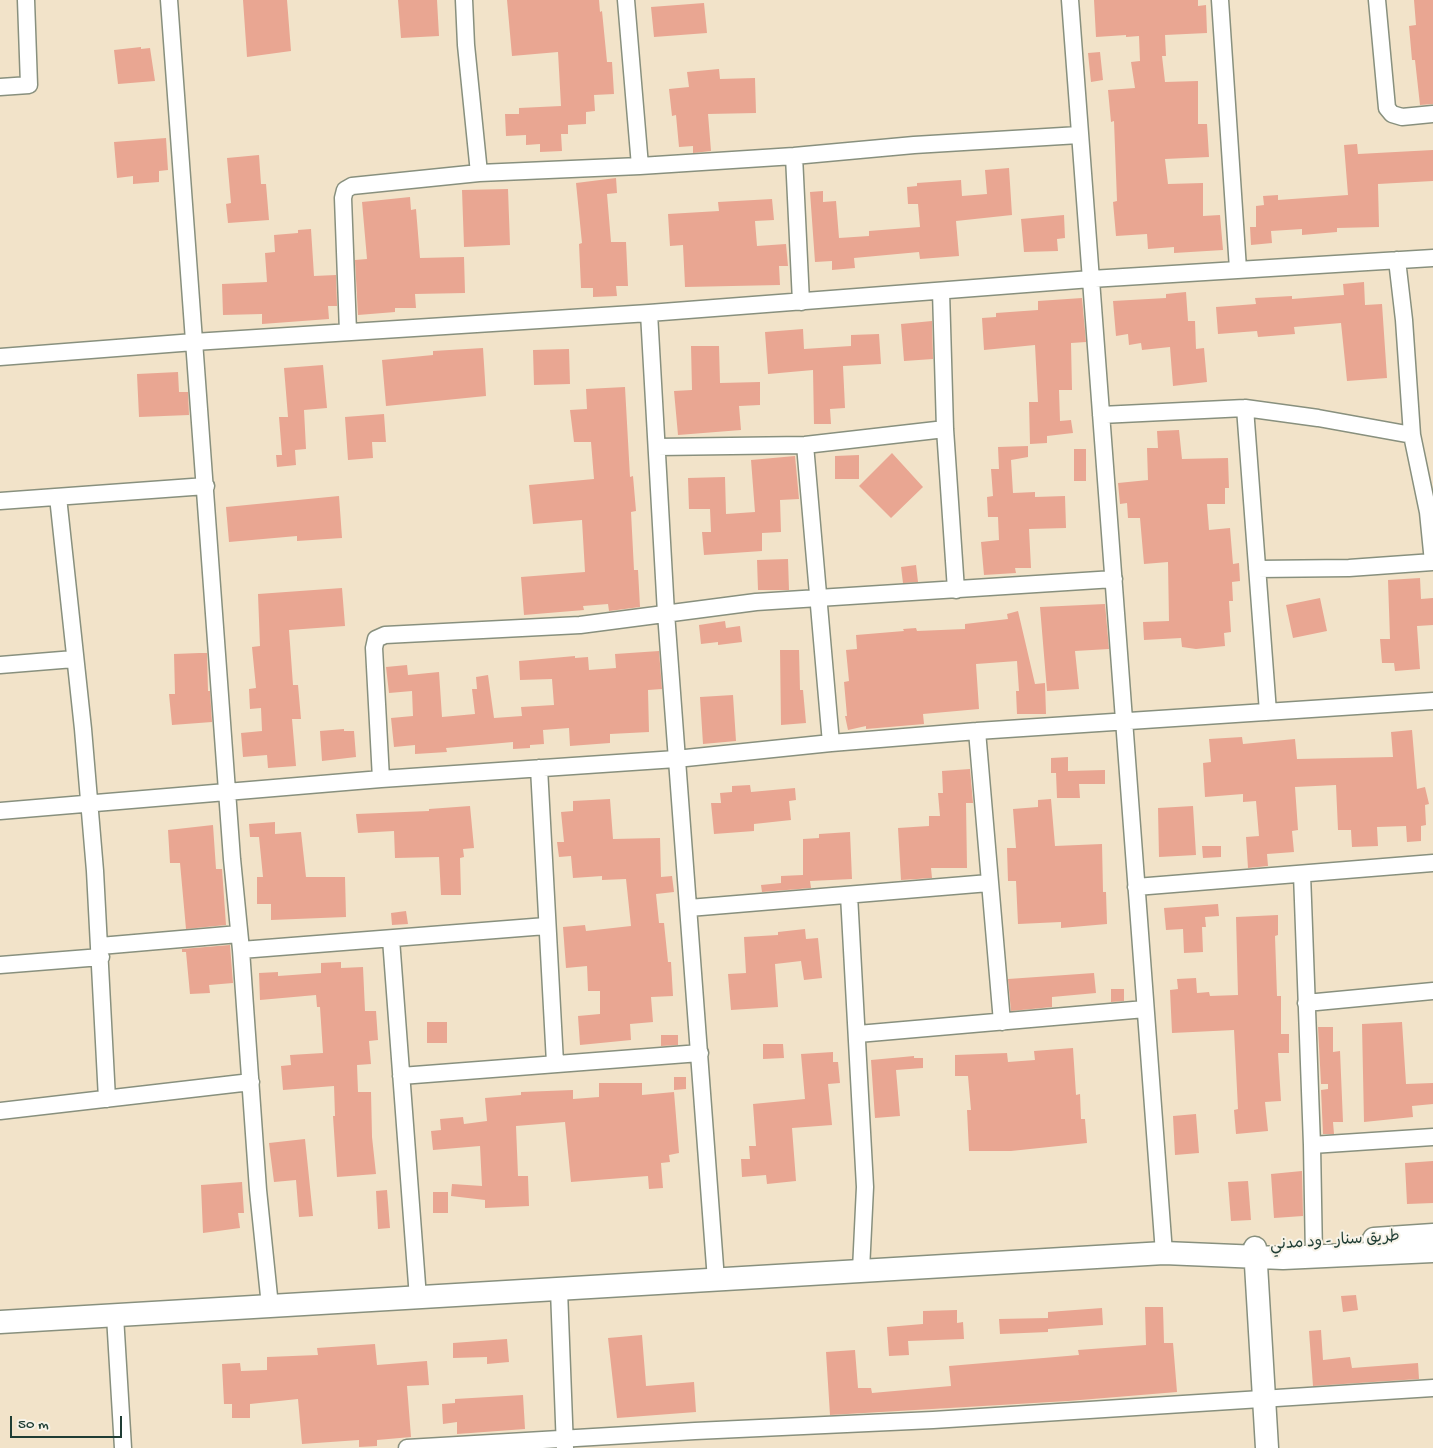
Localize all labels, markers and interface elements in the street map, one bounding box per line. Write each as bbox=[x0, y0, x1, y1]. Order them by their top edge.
street label: طريق سنار - ود مدني bbox=[1270, 1228, 1400, 1256]
scale bar bbox=[12, 1406, 125, 1438]
text: 50 m bbox=[18, 1416, 49, 1434]

